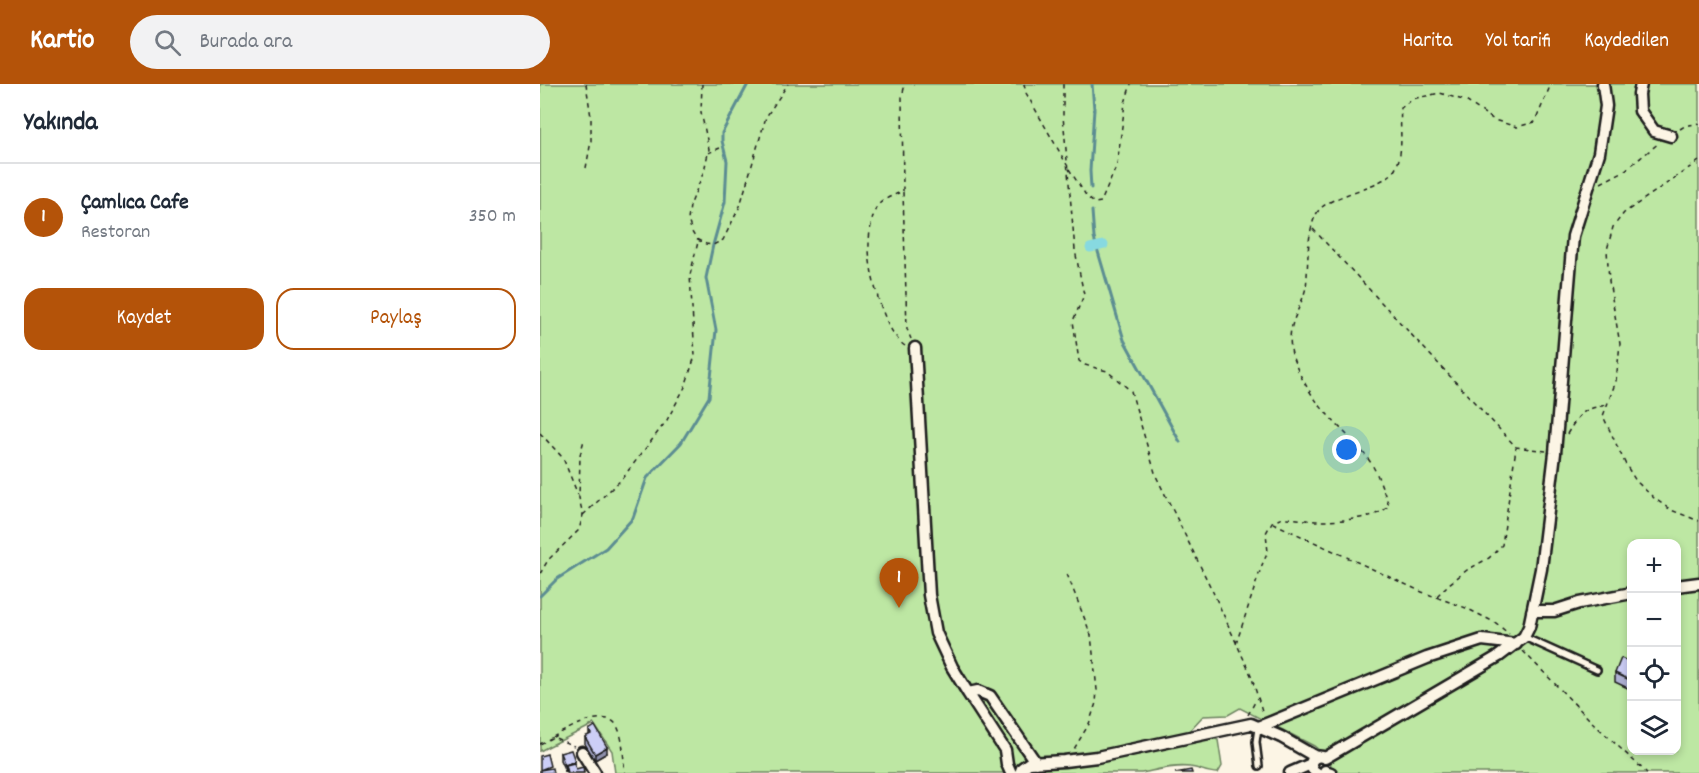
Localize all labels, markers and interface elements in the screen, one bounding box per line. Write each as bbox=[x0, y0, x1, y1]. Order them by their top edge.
search box bbox=[130, 15, 550, 69]
text: Kartio bbox=[30, 22, 94, 62]
icon: search bbox=[151, 26, 184, 59]
text: Burada ara bbox=[199, 27, 292, 58]
text: Harita bbox=[1403, 27, 1452, 57]
text: Yol tarifi bbox=[1485, 27, 1551, 57]
text: Kaydedilen bbox=[1584, 27, 1669, 57]
text: Yakında bbox=[24, 105, 98, 142]
text: Çamlıca Cafe bbox=[81, 188, 189, 219]
text: 1 bbox=[41, 203, 46, 231]
text: 350 m bbox=[469, 203, 516, 231]
text: Restoran bbox=[81, 219, 150, 247]
button: Kaydet bbox=[24, 288, 264, 350]
button: Paylaş bbox=[276, 288, 516, 350]
your location bbox=[1332, 435, 1361, 464]
map controls bbox=[1627, 539, 1681, 755]
button: + bbox=[1627, 539, 1681, 593]
pin: 1 bbox=[880, 558, 918, 608]
button: − bbox=[1627, 593, 1681, 647]
button: locate bbox=[1627, 647, 1681, 701]
button: layers bbox=[1627, 701, 1681, 755]

